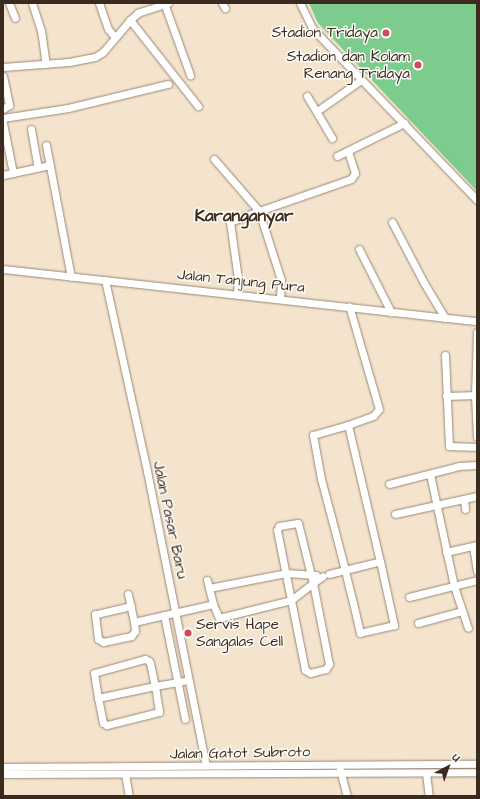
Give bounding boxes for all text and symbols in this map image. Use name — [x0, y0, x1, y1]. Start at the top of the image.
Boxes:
place label: Stadion Tridaya — [272, 24, 378, 42]
marker: Stadion Tridaya — [381, 28, 391, 38]
place label: Stadion dan Kolam Renang Tridaya — [287, 47, 410, 82]
marker: Stadion dan Kolam Renang Tridaya — [413, 60, 423, 70]
district label: Karanganyar — [195, 207, 293, 227]
street label: Jalan Tanjung Pura — [176, 265, 306, 297]
street label: Jalan Pasar Baru — [149, 459, 191, 581]
place label: Servis Hape Sangalas Cell — [196, 615, 283, 650]
marker: Servis Hape Sangalas Cell — [183, 628, 193, 638]
street label: Jalan Gatot Subroto — [170, 743, 310, 763]
north arrow — [428, 747, 468, 787]
text: U — [449, 750, 463, 765]

